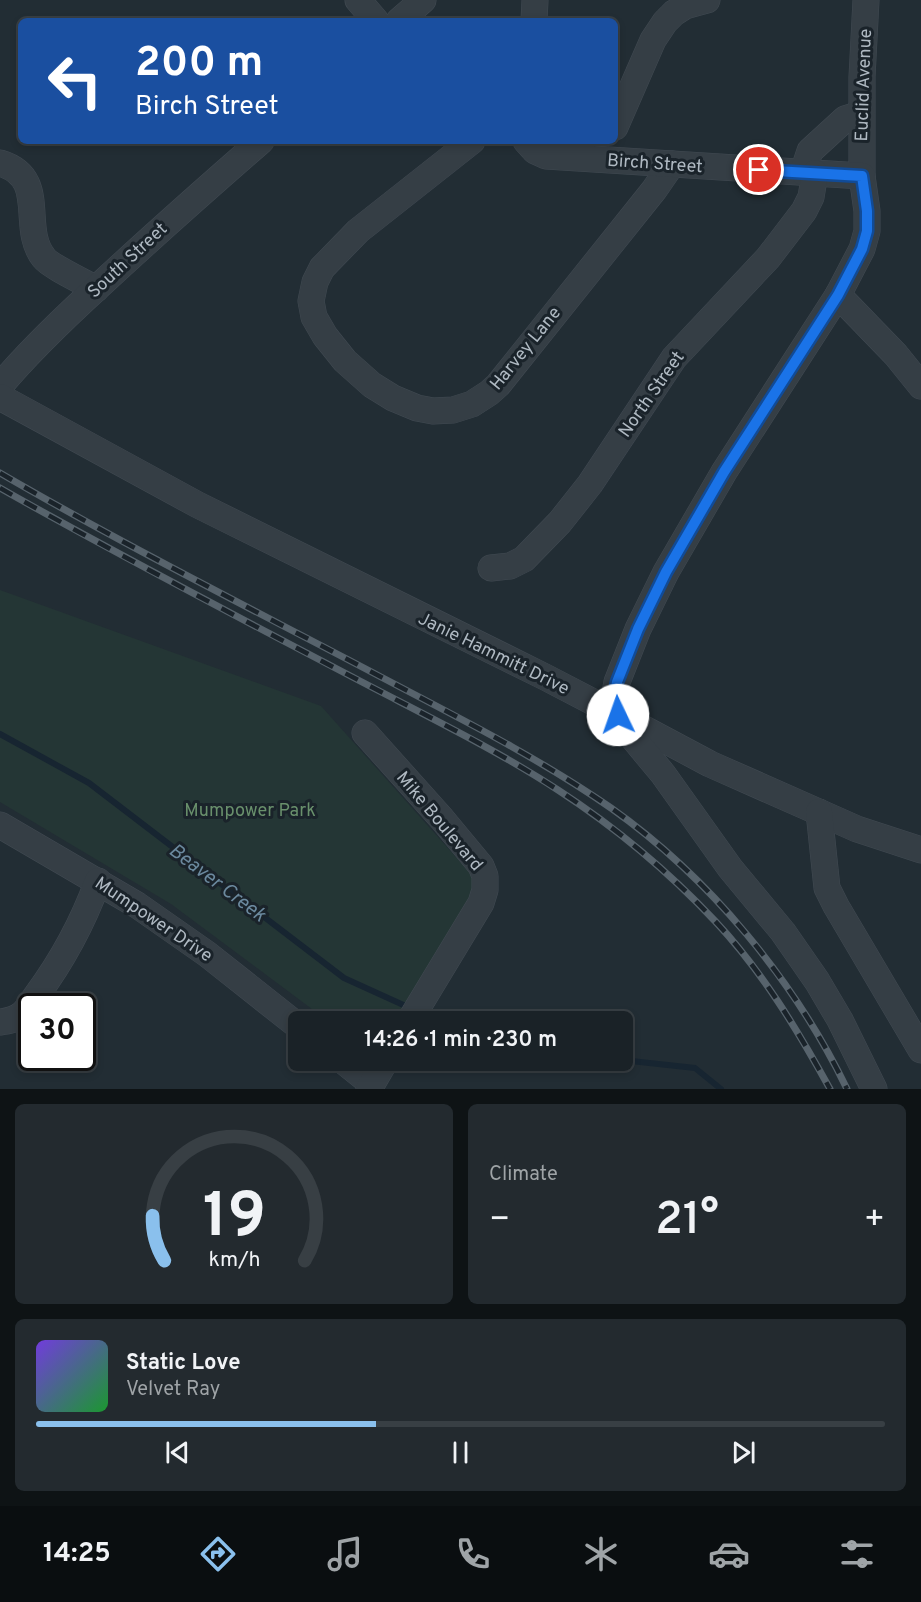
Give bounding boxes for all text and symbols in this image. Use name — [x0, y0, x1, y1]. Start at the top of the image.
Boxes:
street label: Euclid Avenue — [851, 28, 878, 142]
text: 200 m — [135, 38, 263, 91]
icon: left — [36, 42, 114, 120]
text: Birch Street — [135, 90, 279, 124]
pin — [733, 144, 784, 195]
street label: Birch Street — [606, 150, 704, 179]
icon: arrive — [742, 153, 775, 186]
street label: South Street — [83, 218, 173, 304]
street label: Harvey Lane — [485, 302, 567, 395]
street label: North Street — [614, 347, 690, 443]
street label: Janie Hammitt Drive — [414, 608, 573, 701]
position arrow — [586, 683, 650, 747]
street label: Mike Boulevard — [390, 767, 487, 877]
park label: Mumpower Park — [184, 800, 316, 823]
water label: Beaver Creek — [163, 838, 271, 929]
street label: Mumpower Drive — [90, 872, 216, 968]
speed limit sign: 30 — [18, 993, 96, 1071]
text: 14:26 · 1 min · 230 m — [364, 1027, 557, 1054]
text: Climate — [489, 1162, 558, 1188]
text: 19 — [202, 1180, 266, 1259]
text: 21° — [655, 1193, 719, 1250]
text: − — [489, 1200, 510, 1242]
text: + — [864, 1200, 885, 1242]
text: km/h — [208, 1247, 260, 1274]
text: Static Love — [126, 1350, 240, 1377]
text: Velvet Ray — [126, 1377, 220, 1403]
icon: previous — [161, 1436, 194, 1469]
icon: pause — [444, 1436, 477, 1469]
icon: next — [727, 1436, 760, 1469]
icon: directions — [197, 1533, 239, 1575]
icon: music — [324, 1533, 366, 1575]
icon: phone — [452, 1533, 494, 1575]
icon: climate — [580, 1533, 622, 1575]
icon: car — [708, 1533, 750, 1575]
icon: filters — [836, 1533, 878, 1575]
text: 14:25 — [43, 1537, 111, 1571]

